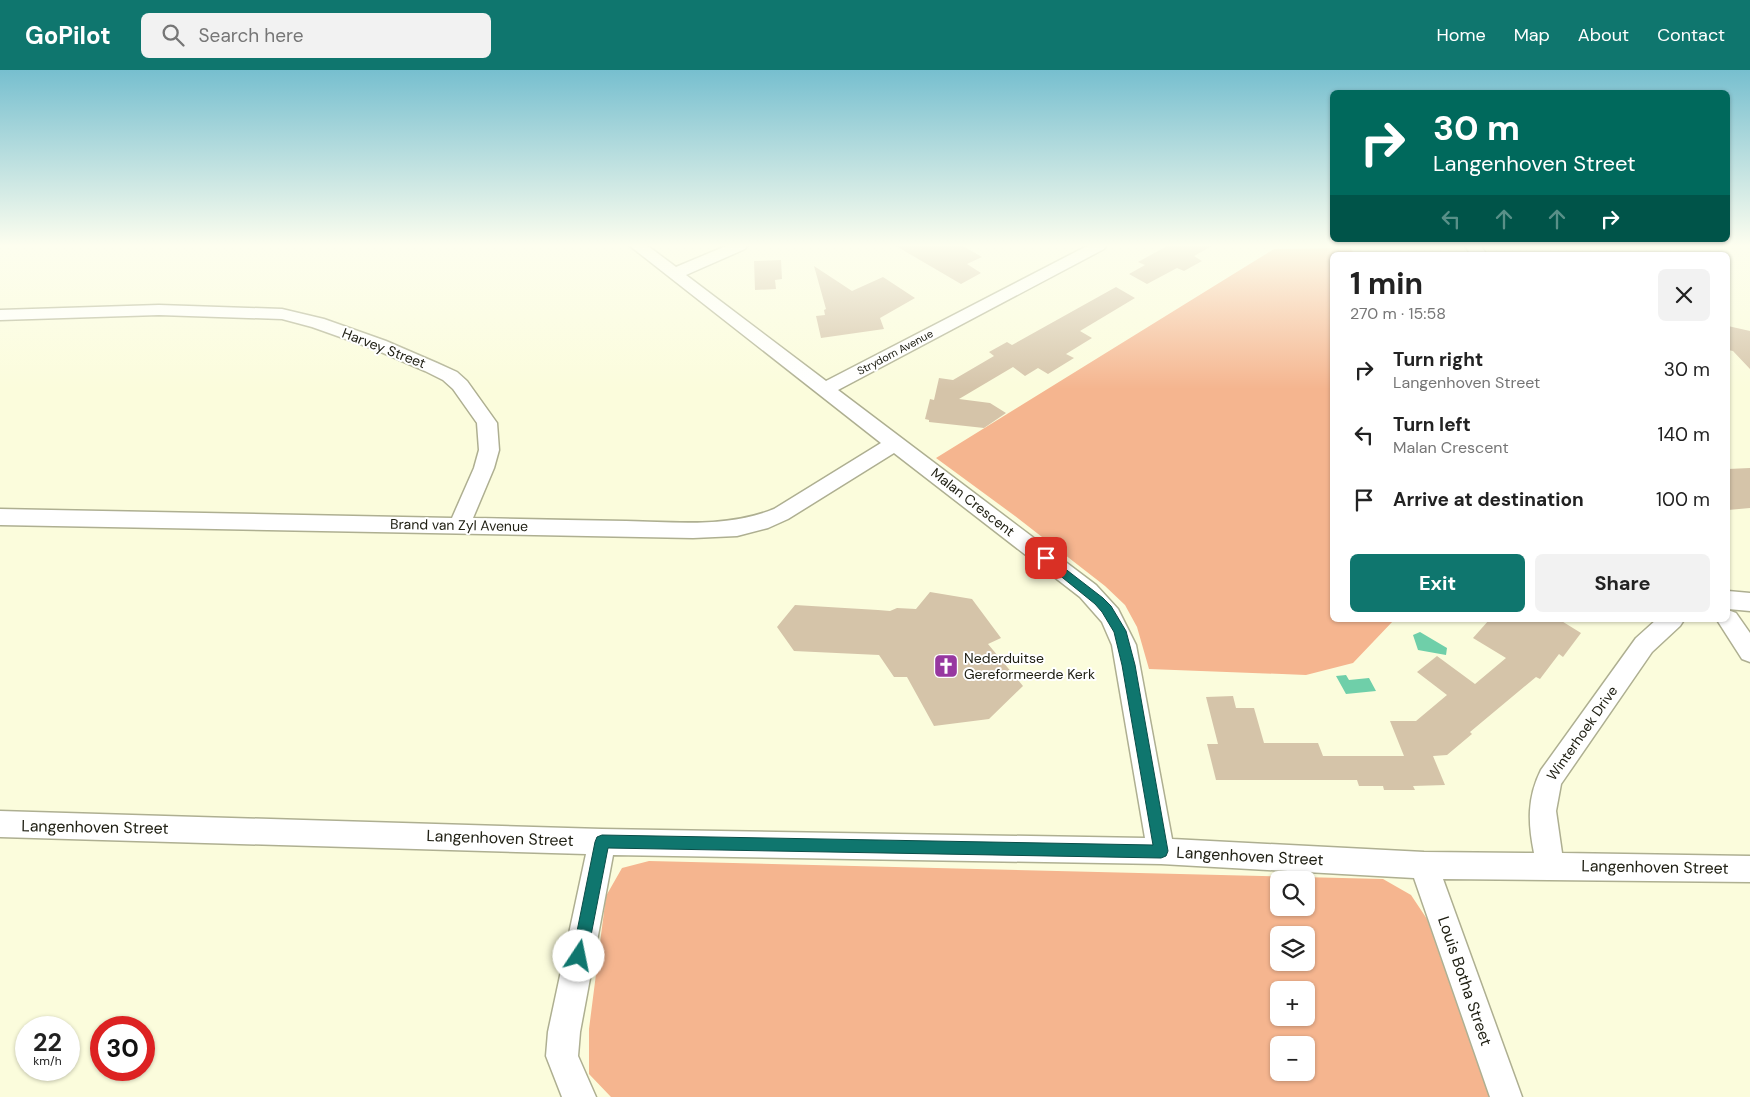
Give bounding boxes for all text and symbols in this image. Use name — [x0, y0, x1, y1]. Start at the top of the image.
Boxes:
search box — [141, 13, 491, 58]
text: GoPilot — [25, 20, 111, 51]
icon: search — [159, 21, 187, 49]
text: Search here — [199, 23, 303, 48]
text: Home — [1436, 23, 1486, 47]
text: Map — [1514, 23, 1550, 47]
text: About — [1578, 23, 1629, 47]
text: Contact — [1657, 23, 1725, 47]
text: 30 m — [1433, 105, 1520, 151]
icon: right — [1350, 110, 1415, 175]
text: Langenhoven Street — [1433, 149, 1636, 178]
icon: left — [1437, 205, 1465, 233]
icon: ahead — [1490, 205, 1518, 233]
icon: ahead — [1543, 205, 1571, 233]
icon: right — [1596, 205, 1624, 233]
text: 1 min — [1350, 264, 1423, 303]
button: close — [1658, 269, 1710, 321]
text: 270 m · 15:58 — [1350, 303, 1446, 324]
street label: Harvey Street — [340, 324, 428, 372]
street label: Strydom Avenue — [855, 326, 935, 378]
text: Turn right — [1393, 347, 1483, 372]
icon: right — [1350, 356, 1378, 384]
text: 30 m — [1664, 357, 1710, 382]
text: Langenhoven Street — [1393, 372, 1540, 393]
text: Turn left — [1393, 412, 1471, 437]
icon: left — [1350, 421, 1378, 449]
text: 140 m — [1658, 422, 1710, 447]
text: Malan Crescent — [1393, 437, 1509, 458]
street label: Malan Crescent — [928, 464, 1018, 540]
icon: arrive — [1350, 486, 1378, 514]
text: Arrive at destination — [1393, 487, 1584, 512]
text: 100 m — [1656, 487, 1710, 512]
street label: Brand van Zyl Avenue — [390, 515, 528, 535]
pin — [1025, 537, 1067, 579]
icon: arrive — [1032, 544, 1060, 572]
button: Exit — [1350, 554, 1525, 612]
button: Share — [1535, 554, 1710, 612]
place label: Nederduitse Gereformeerde Kerk — [964, 649, 1095, 683]
church icon: Nederduitse Gereformeerde Kerk — [933, 653, 959, 679]
street label: Winterhoek Drive — [1543, 682, 1621, 784]
street label: Langenhoven Street — [21, 815, 169, 839]
street label: Langenhoven Street — [426, 825, 574, 851]
street label: Langenhoven Street — [1176, 842, 1324, 870]
street label: Langenhoven Street — [1581, 855, 1729, 879]
map controls — [1270, 871, 1315, 1081]
button: search — [1270, 871, 1315, 916]
street label: Louis Botha Street — [1433, 914, 1497, 1048]
button: layers — [1270, 926, 1315, 971]
position arrow — [552, 929, 604, 981]
button: + — [1270, 981, 1315, 1026]
speed limit sign: 30 — [90, 1016, 155, 1081]
text: 22 — [33, 1026, 62, 1059]
button: − — [1270, 1036, 1315, 1081]
text: km/h — [33, 1053, 62, 1069]

